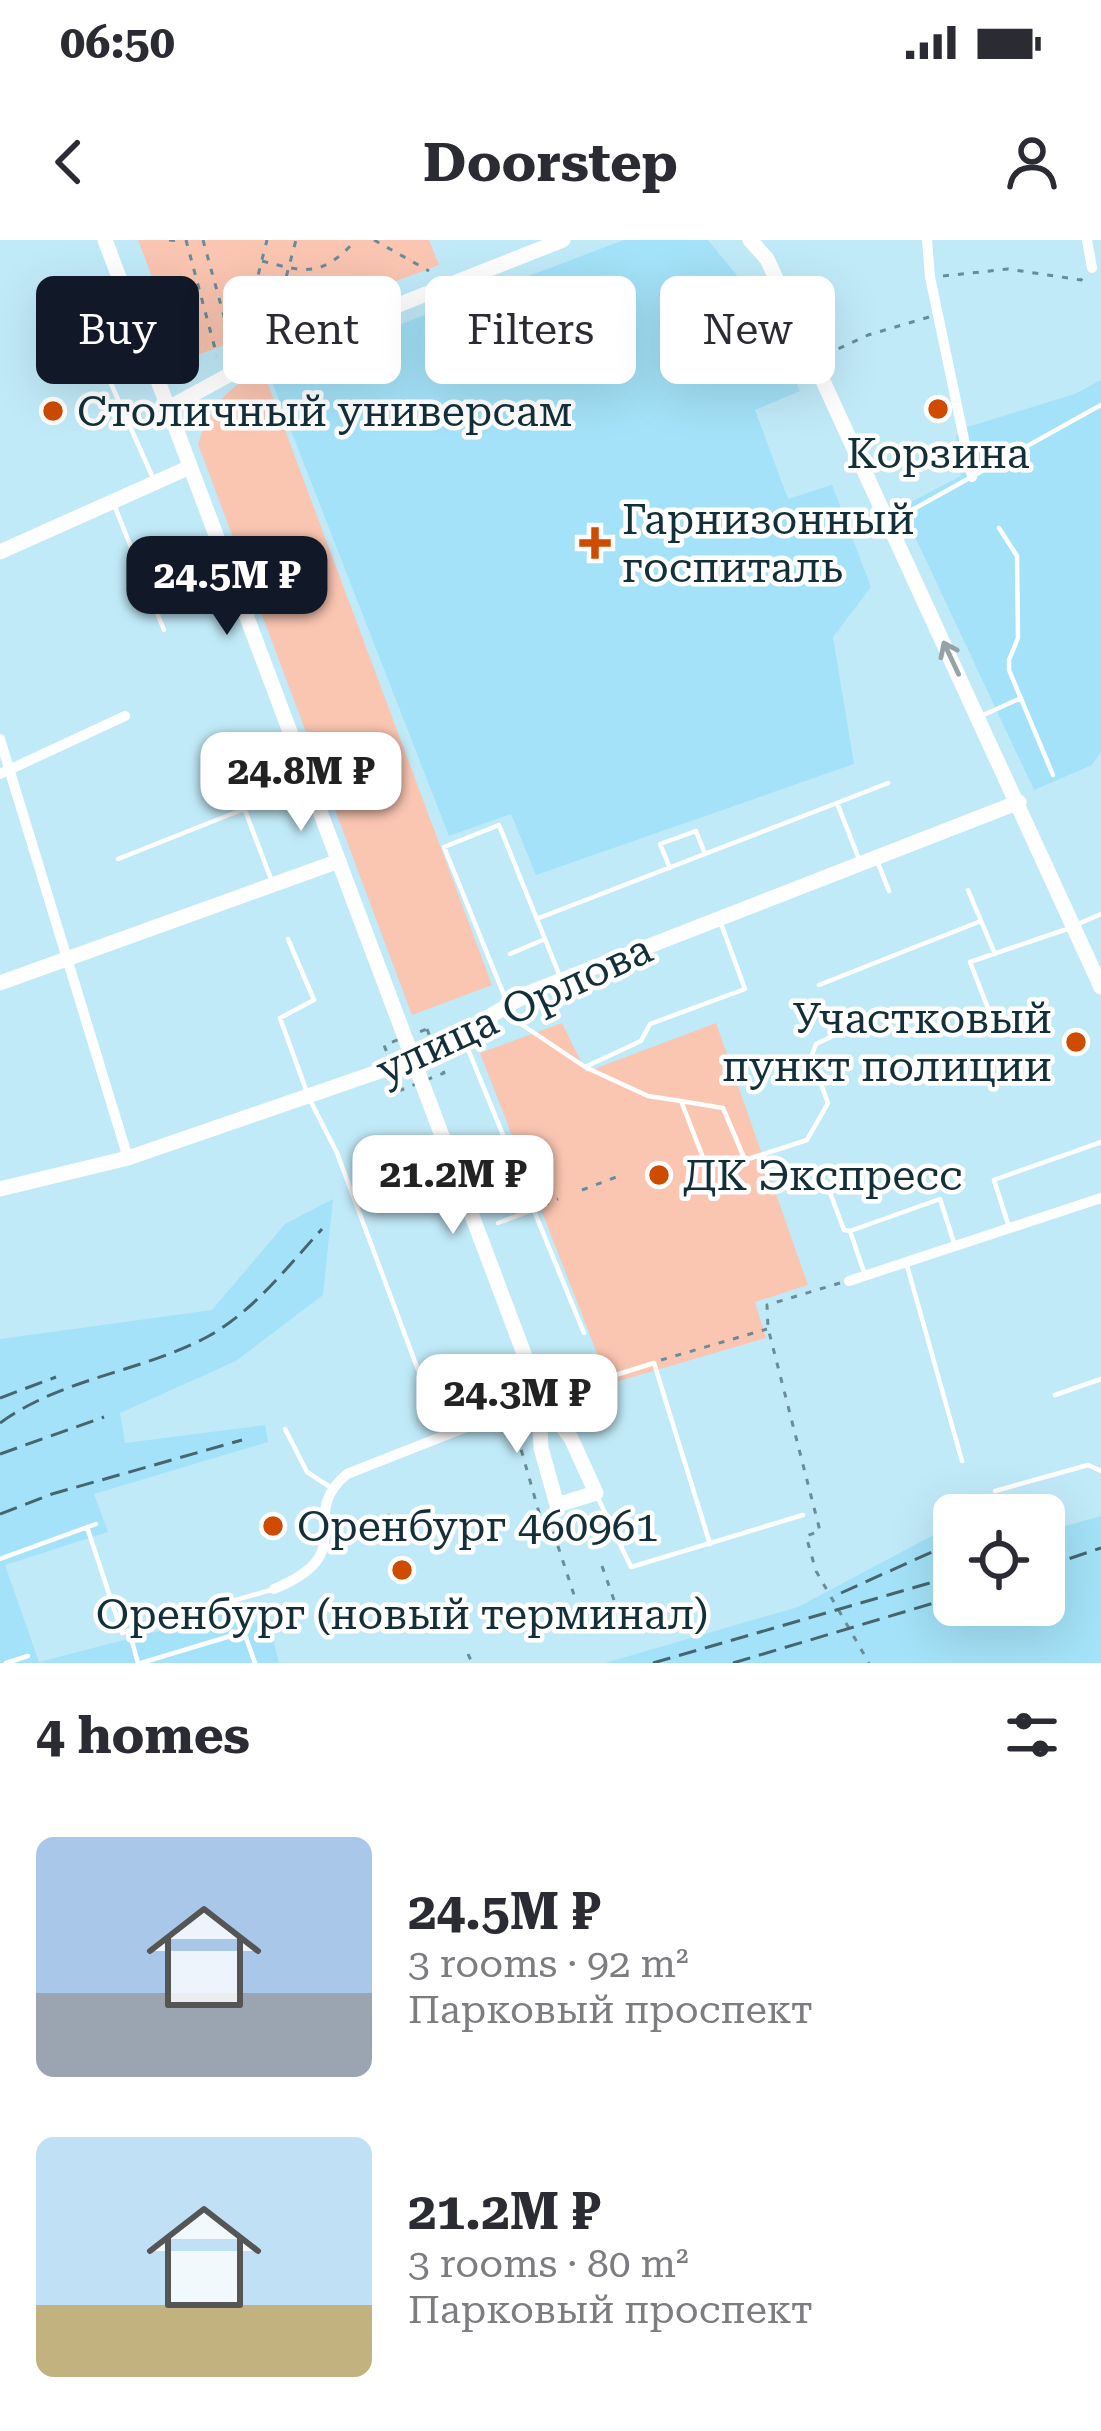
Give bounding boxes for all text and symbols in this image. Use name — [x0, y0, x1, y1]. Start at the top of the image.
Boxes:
text: 06:50 — [60, 16, 175, 69]
icon: back — [36, 129, 102, 195]
icon: person — [999, 129, 1065, 195]
text: Doorstep — [423, 131, 678, 194]
chip: Buy — [36, 276, 199, 384]
chip: Rent — [223, 276, 401, 384]
chip: Filters — [425, 276, 636, 384]
chip: New — [660, 276, 835, 384]
place label: Столичный универсам — [77, 387, 573, 436]
marker: Корзина — [925, 396, 951, 422]
marker: Столичный универсам — [40, 398, 66, 424]
place label: Корзина — [846, 429, 1030, 478]
place label: Гарнизонный госпиталь — [622, 495, 915, 592]
marker: Гарнизонный госпиталь — [579, 527, 611, 559]
pin: 24.5M ₽ — [116, 536, 338, 638]
text: 24.5M ₽ — [153, 552, 301, 598]
one-way arrow — [939, 641, 961, 677]
pin: 24.8M ₽ — [190, 732, 412, 834]
text: 24.8M ₽ — [227, 748, 375, 794]
street label: улица Орлова — [368, 924, 660, 1094]
place label: Участковый пункт полиции — [722, 994, 1052, 1091]
marker: Участковый пункт полиции — [1063, 1029, 1089, 1055]
pin: 21.2M ₽ — [342, 1135, 564, 1237]
text: 21.2M ₽ — [379, 1151, 527, 1197]
place label: ДК Экспресс — [683, 1151, 963, 1200]
marker: ДК Экспресс — [646, 1162, 672, 1188]
pin: 24.3M ₽ — [406, 1354, 628, 1456]
text: 24.3M ₽ — [443, 1370, 591, 1416]
map controls — [933, 1494, 1065, 1626]
button: locate — [933, 1494, 1065, 1626]
place label: Оренбург 460961 — [297, 1502, 659, 1551]
marker: Оренбург 460961 — [260, 1513, 286, 1539]
marker: Оренбург (новый терминал) — [389, 1557, 415, 1583]
place label: Оренбург (новый терминал) — [96, 1590, 708, 1639]
icon: filters — [999, 1702, 1065, 1768]
text: 4 homes — [36, 1706, 250, 1765]
text: 24.5M ₽ — [408, 1882, 600, 1941]
icon: home — [132, 1885, 276, 2029]
text: 3 rooms · 92 m² — [408, 1941, 689, 1987]
text: Парковый проспект — [408, 1987, 813, 2033]
text: 21.2M ₽ — [408, 2182, 600, 2241]
icon: home — [132, 2185, 276, 2329]
text: 3 rooms · 80 m² — [408, 2241, 689, 2287]
text: Парковый проспект — [408, 2287, 813, 2333]

